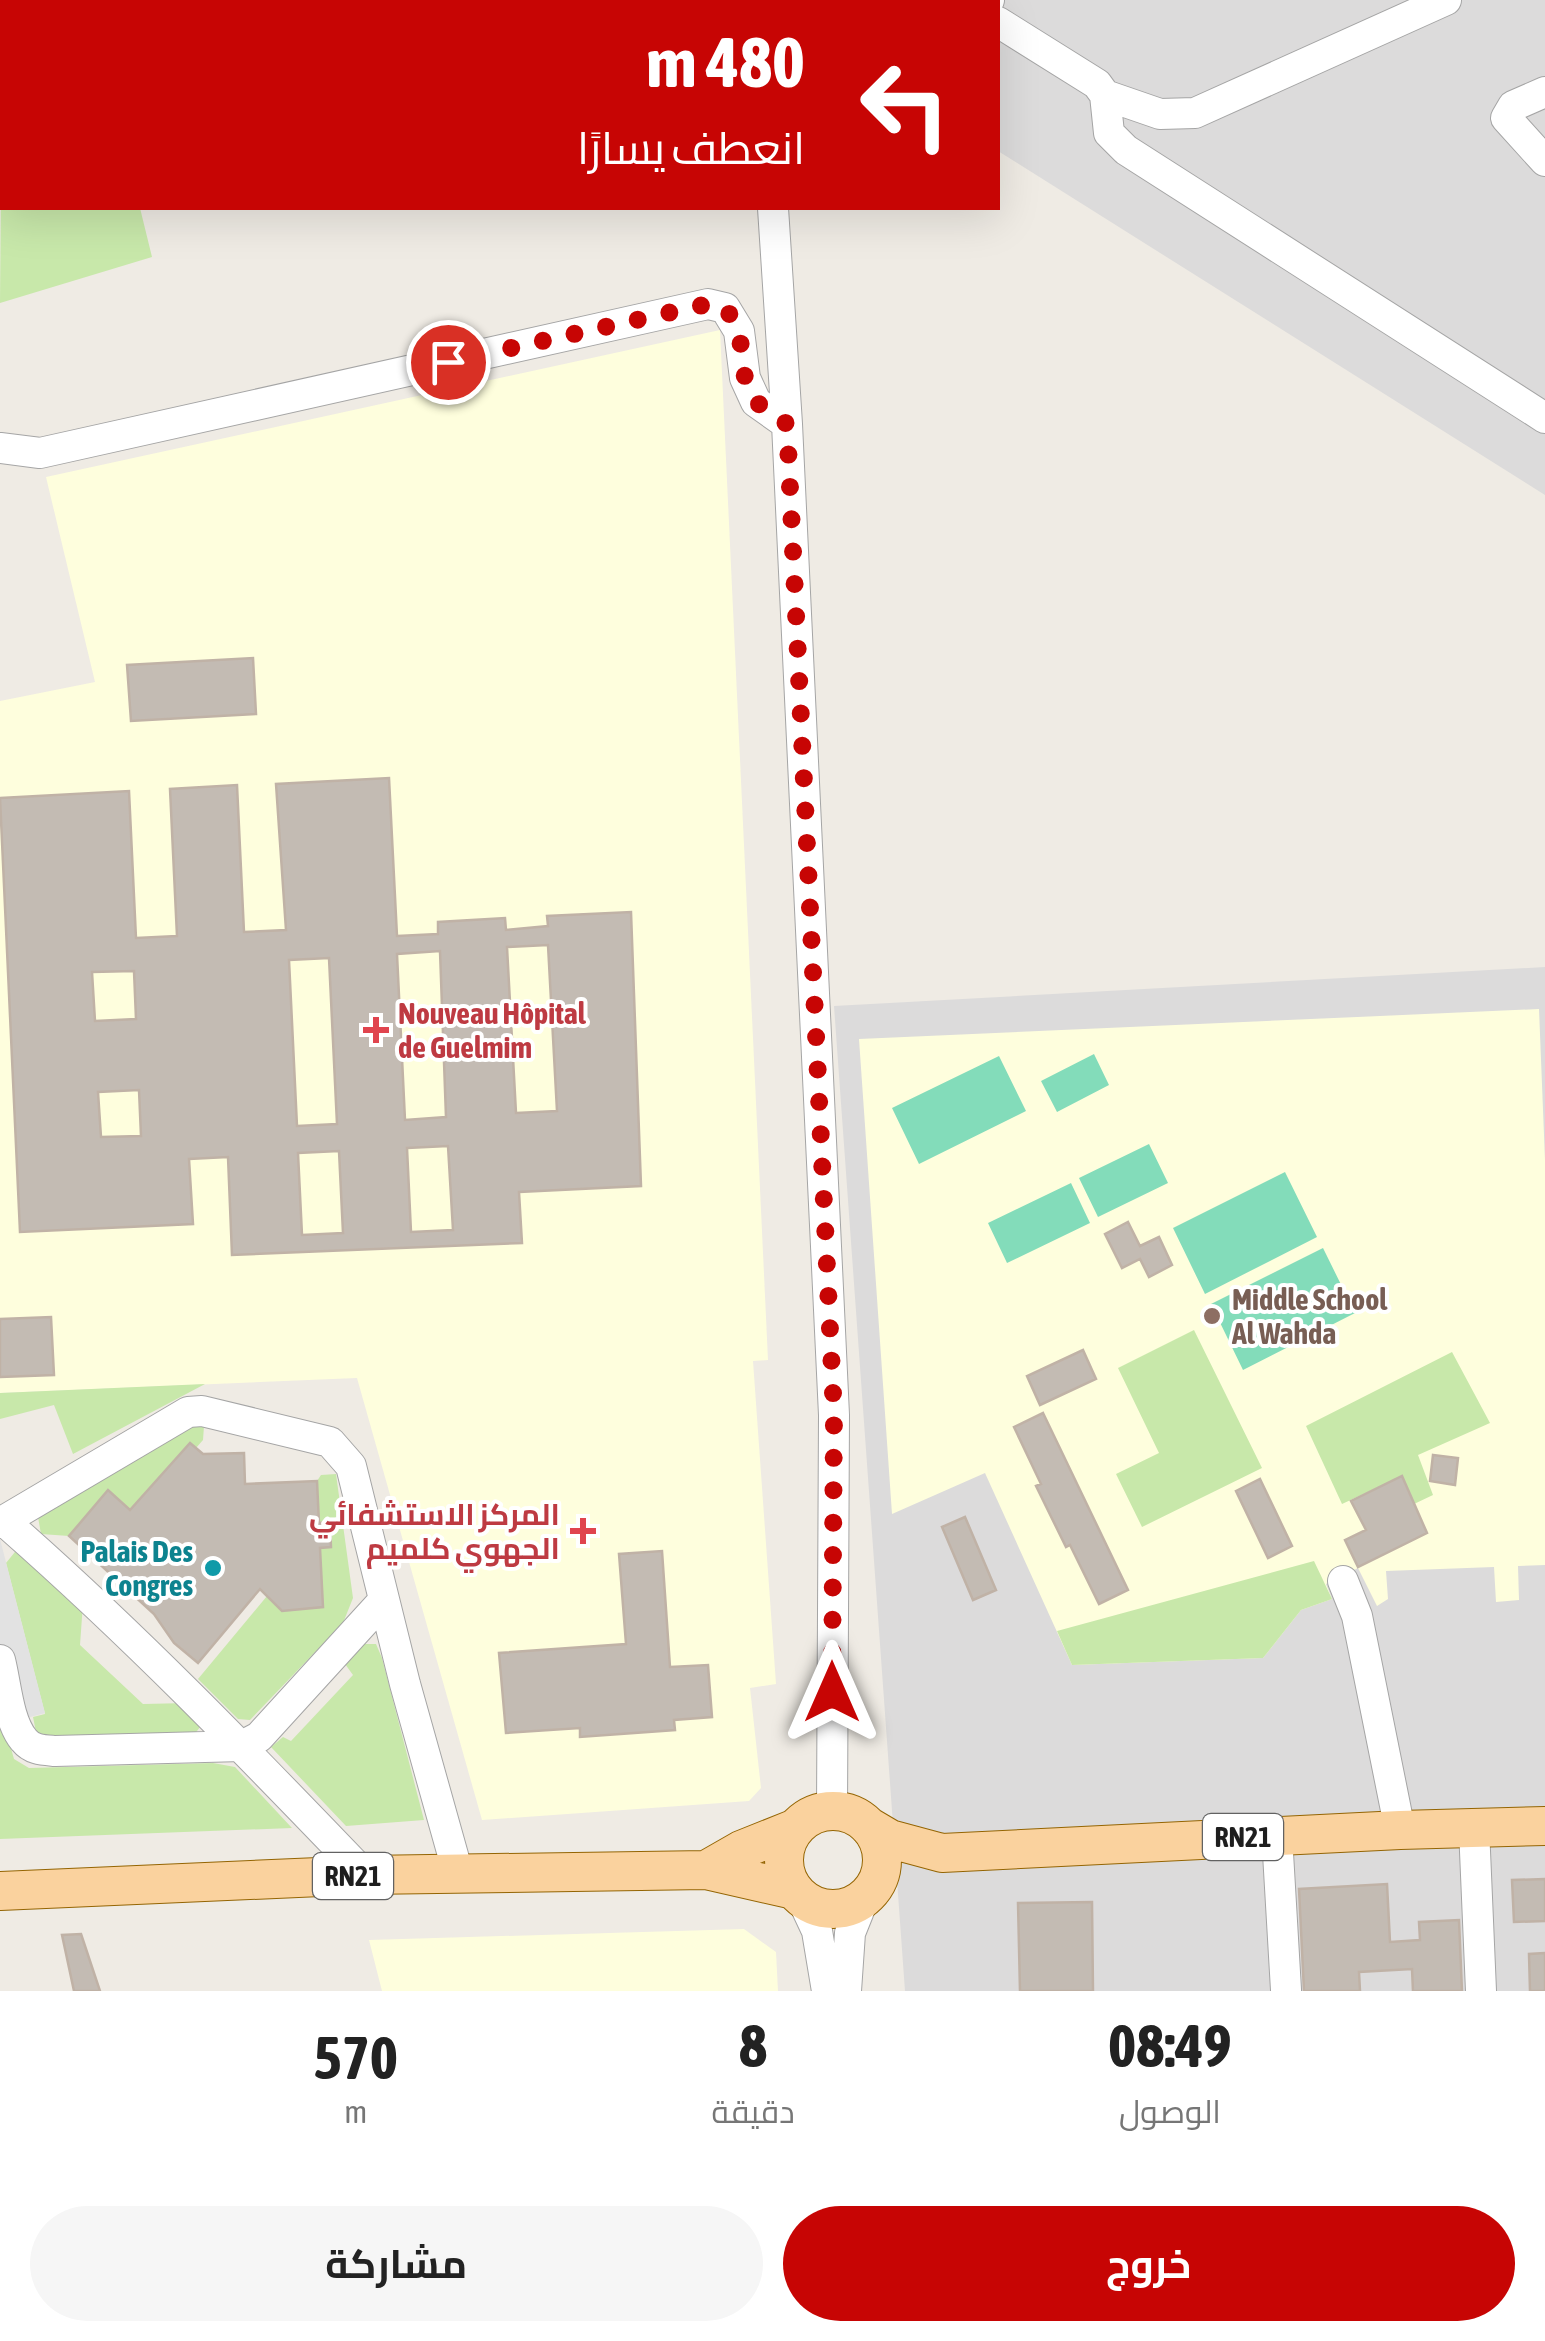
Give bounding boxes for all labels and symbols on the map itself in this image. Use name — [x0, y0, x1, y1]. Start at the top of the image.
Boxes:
pin — [406, 320, 491, 405]
place label: Nouveau Hôpital de Guelmim — [398, 996, 587, 1064]
marker: Nouveau Hôpital de Guelmim — [363, 1017, 389, 1043]
place label: Middle School Al Wahda — [1231, 1282, 1388, 1350]
marker: Middle School Al Wahda — [1201, 1305, 1223, 1327]
place label: المركز الاستشفائي الجهوي كلميم — [309, 1497, 560, 1573]
marker: المركز الاستشفائي الجهوي كلميم — [570, 1518, 596, 1544]
place label: Palais Des Congres — [80, 1534, 193, 1602]
marker: Palais Des Congres — [202, 1557, 224, 1579]
position arrow — [780, 1640, 884, 1744]
road number: RN21 — [1203, 1814, 1283, 1860]
road number: RN21 — [313, 1853, 393, 1899]

